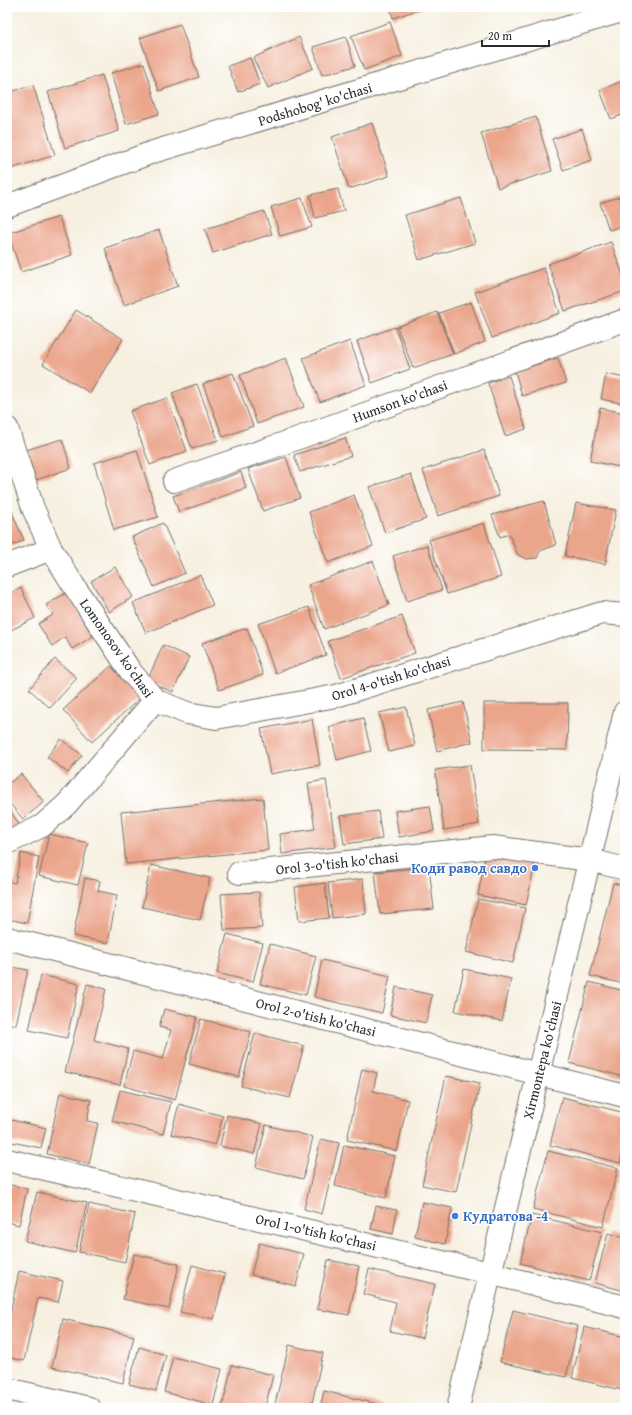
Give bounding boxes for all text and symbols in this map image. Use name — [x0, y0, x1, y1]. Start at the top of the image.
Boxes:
scale bar — [482, 22, 549, 48]
text: 20 m — [488, 27, 512, 44]
street label: Podshobog' ko'chasi — [256, 77, 375, 131]
street label: Humson ko'chasi — [350, 375, 450, 427]
street label: Lomonosov koʻchasi — [75, 594, 159, 702]
street label: Orol 4-o'tish ko'chasi — [329, 650, 453, 706]
street label: Orol 3-o'tish ko'chasi — [275, 847, 399, 879]
place label: Коди равод савдо — [411, 858, 528, 878]
marker: Коди равод савдо — [530, 863, 540, 873]
street label: Orol 2-o'tish ko'chasi — [254, 992, 378, 1042]
street label: Xirmontepa ko'chasi — [518, 999, 566, 1121]
place label: Кудратова -4 — [463, 1206, 548, 1226]
street label: Orol 1-o'tish ko'chasi — [254, 1208, 378, 1256]
marker: Кудратова -4 — [450, 1211, 460, 1221]

